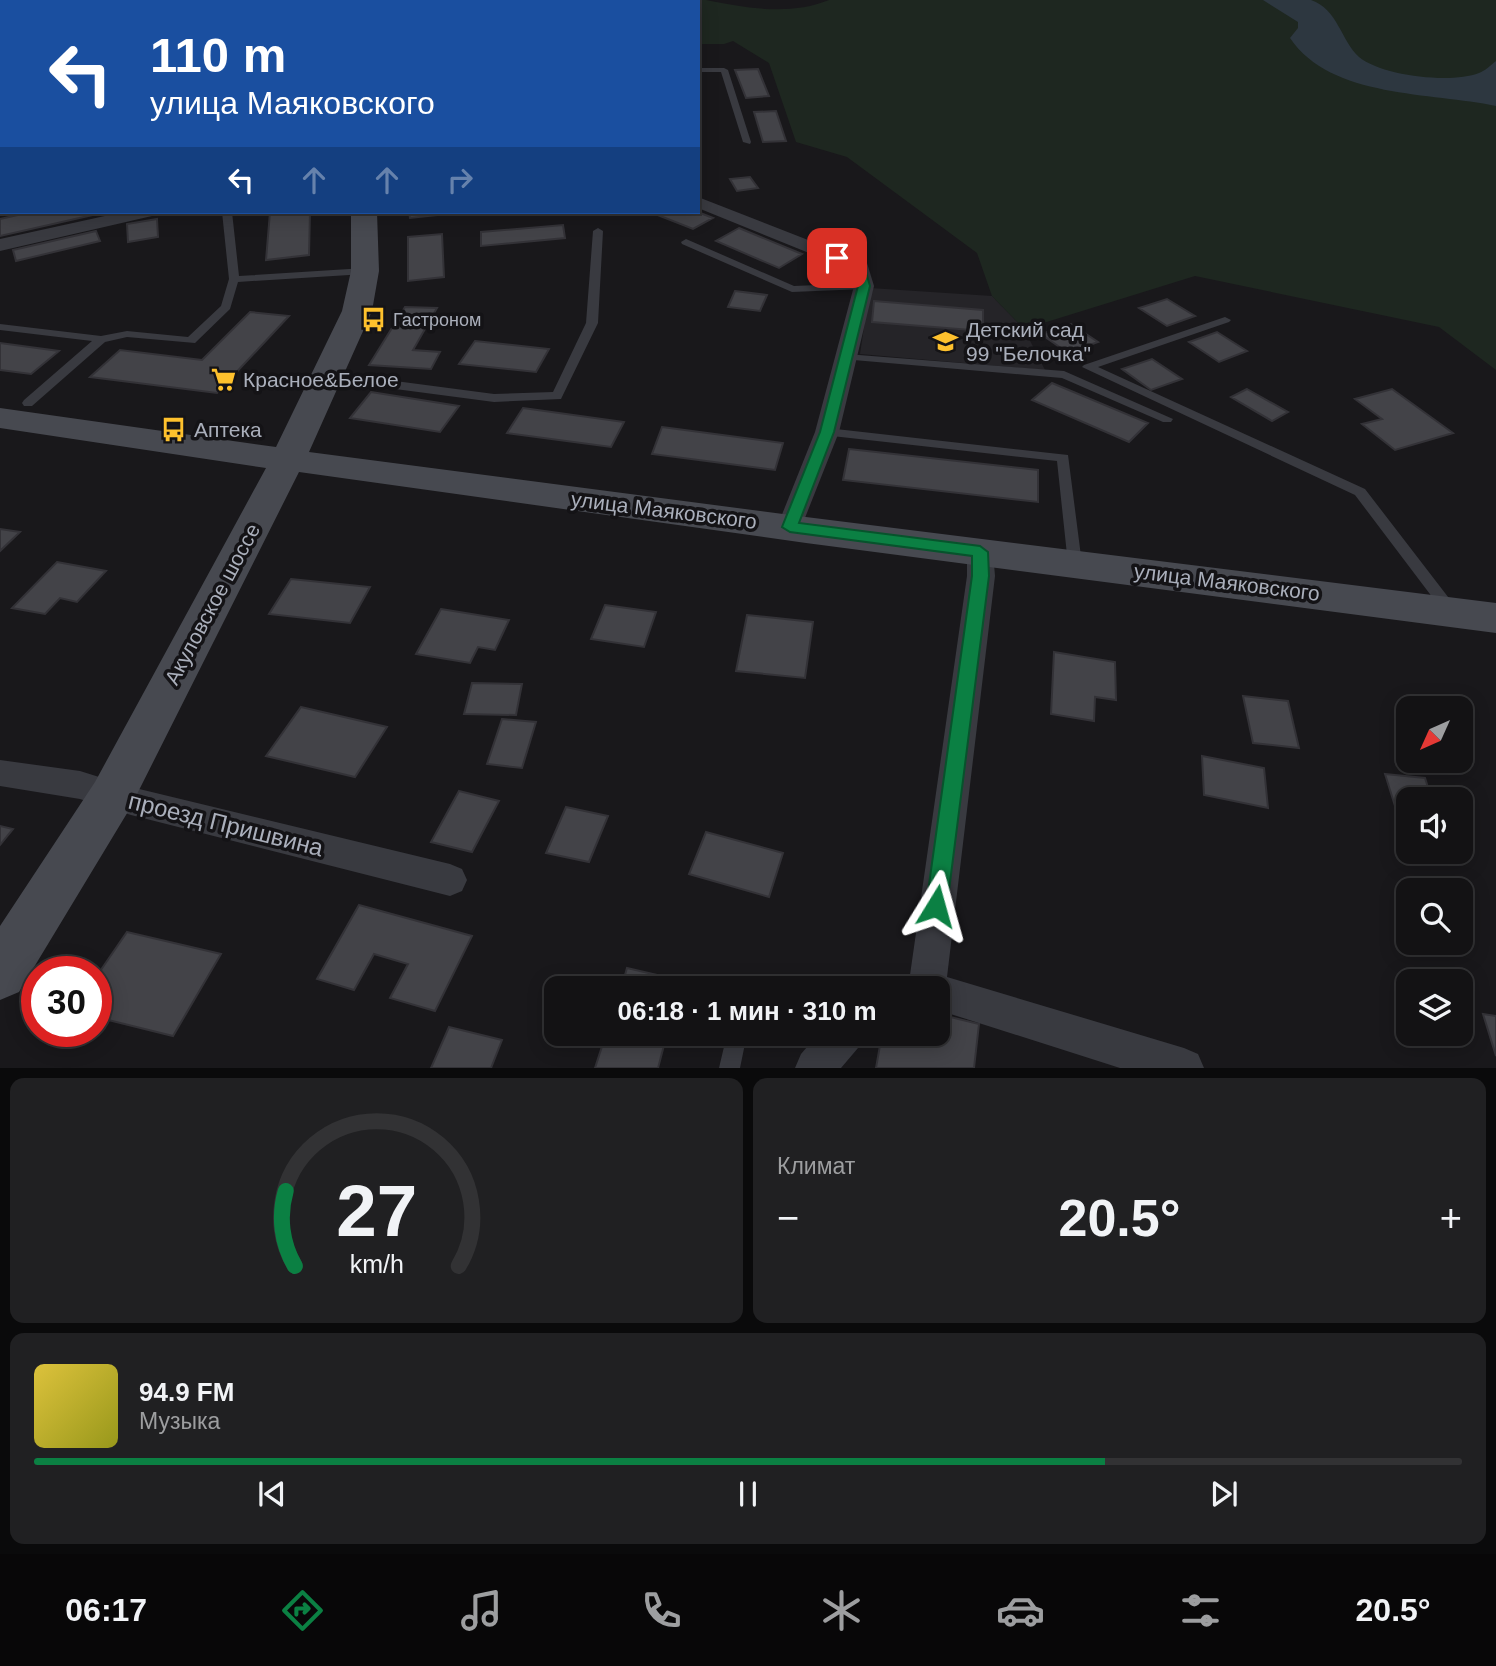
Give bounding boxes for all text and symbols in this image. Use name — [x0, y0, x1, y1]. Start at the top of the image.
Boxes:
icon: left — [35, 28, 126, 119]
text: 110 m — [150, 28, 286, 82]
text: улица Маяковского — [150, 85, 435, 121]
icon: left — [222, 161, 260, 199]
icon: ahead — [295, 161, 333, 199]
icon: ahead — [368, 161, 406, 199]
icon: right — [441, 161, 479, 199]
pin — [807, 228, 867, 288]
icon: arrive — [818, 239, 856, 277]
bus stop icon: Гастроном — [359, 306, 387, 334]
place label: Гастроном — [393, 310, 481, 330]
place label: Детский сад 99 "Белочка" — [966, 318, 1091, 365]
school or university icon: Детский сад 99 "Белочка" — [932, 327, 960, 355]
supermarket icon: Красное&Белое — [209, 365, 237, 393]
place label: Красное&Белое — [243, 368, 399, 391]
bus stop icon: Аптека — [160, 415, 188, 443]
place label: Аптека — [194, 418, 262, 441]
street label: улица Маяковского — [570, 487, 758, 533]
street label: Акуловское шоссе — [160, 520, 264, 688]
street label: улица Маяковского — [1133, 559, 1321, 605]
north arrow — [1396, 696, 1474, 774]
map controls — [1396, 696, 1473, 1046]
street label: проезд Пришвина — [126, 787, 327, 861]
button: sound — [1396, 787, 1473, 864]
position arrow — [899, 869, 973, 943]
button: search — [1396, 878, 1473, 955]
speed limit sign: 30 — [21, 956, 112, 1047]
button: layers — [1396, 969, 1473, 1046]
text: 06:18 · 1 мин · 310 m — [617, 996, 877, 1026]
text: Климат — [777, 1153, 855, 1179]
text: 27 — [336, 1171, 417, 1252]
text: 20.5° — [1058, 1189, 1181, 1247]
text: − — [777, 1197, 799, 1239]
text: + — [1440, 1197, 1462, 1239]
text: km/h — [349, 1250, 404, 1278]
text: 94.9 FM — [139, 1377, 234, 1407]
text: Музыка — [139, 1408, 220, 1434]
icon: previous — [253, 1475, 291, 1513]
icon: pause — [729, 1475, 767, 1513]
icon: next — [1205, 1475, 1243, 1513]
icon: directions — [278, 1586, 327, 1635]
icon: music — [457, 1586, 506, 1635]
icon: phone — [637, 1586, 686, 1635]
icon: climate — [817, 1586, 866, 1635]
icon: car — [996, 1586, 1045, 1635]
icon: filters — [1176, 1586, 1225, 1635]
text: 06:17 — [65, 1592, 147, 1628]
text: 20.5° — [1356, 1592, 1431, 1628]

